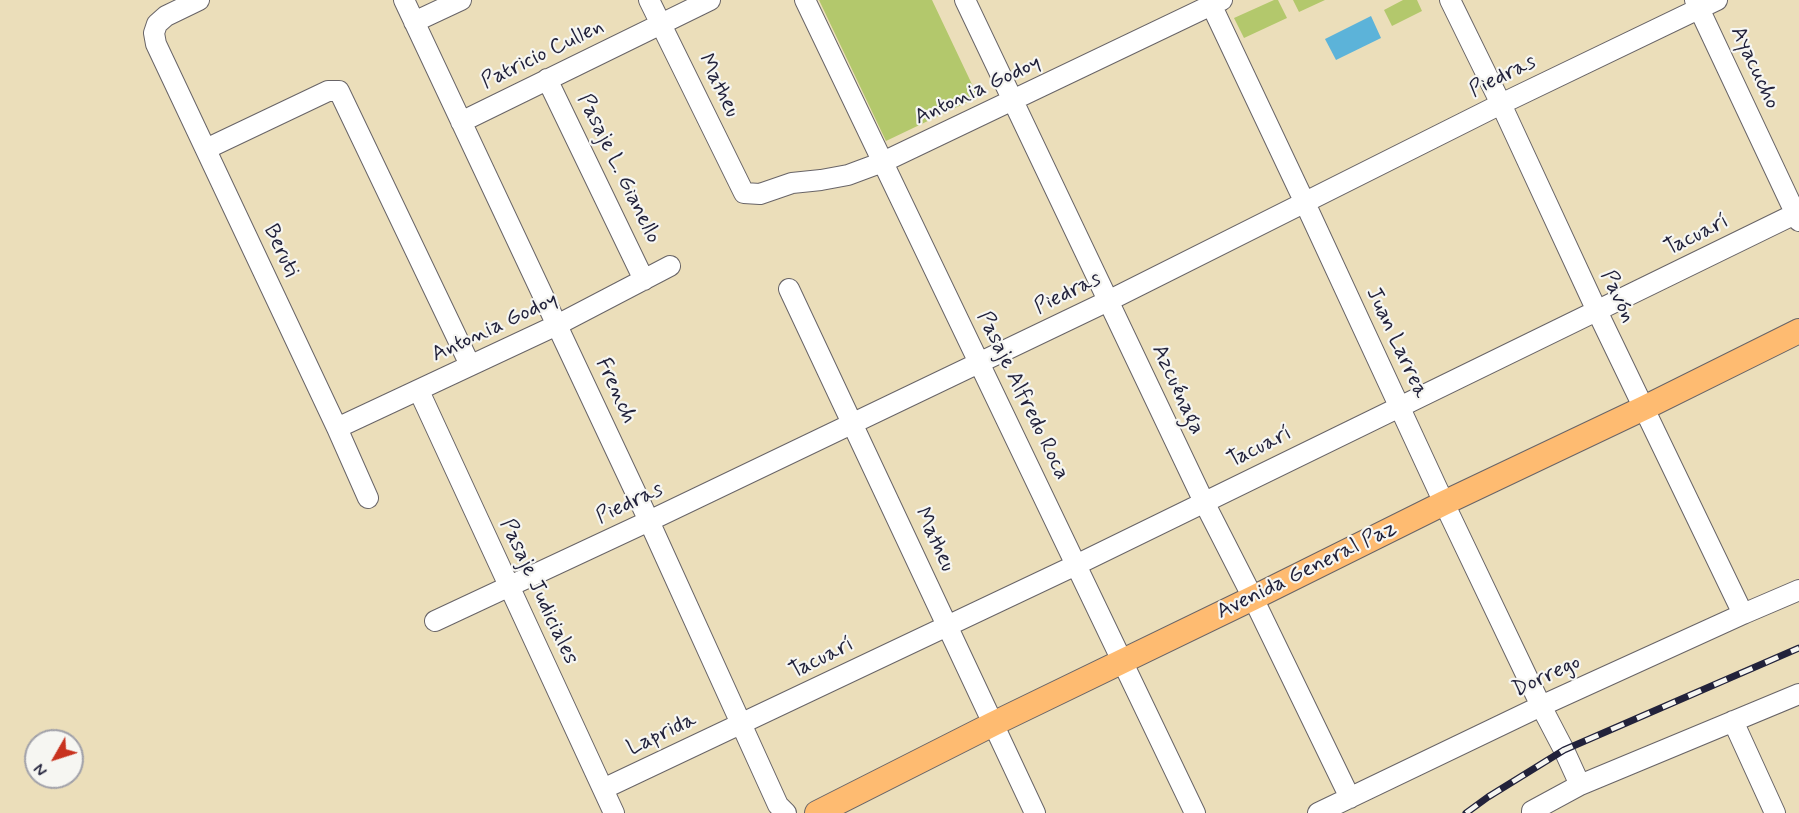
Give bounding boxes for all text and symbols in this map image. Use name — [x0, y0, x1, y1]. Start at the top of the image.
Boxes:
street label: Patricio Cullen — [478, 14, 608, 96]
street label: Ayacucho — [1723, 22, 1785, 114]
street label: Matheu — [691, 50, 745, 122]
street label: Antonia Godoy — [911, 50, 1045, 132]
street label: Piedras — [1465, 50, 1541, 104]
street label: Pasaje L. Gianello — [570, 90, 666, 248]
street label: Tacuarí — [1661, 209, 1733, 263]
street label: Beruti — [256, 220, 304, 282]
street label: Piedras — [1030, 267, 1106, 321]
street label: Pavón — [1593, 267, 1641, 327]
street label: Juan Larrea — [1359, 283, 1433, 403]
street label: Antonia Godoy — [428, 287, 562, 369]
street label: Pasaje Alfredo Roca — [970, 307, 1074, 485]
street label: Azcuénaga — [1145, 341, 1209, 439]
street label: French — [588, 354, 642, 428]
street label: Tacuarí — [1224, 421, 1296, 475]
street label: Piedras — [592, 477, 668, 531]
street label: Matheu — [908, 504, 960, 576]
street label: Pasaje Judiciales — [493, 515, 583, 669]
street label: Avenida General Paz — [1213, 516, 1401, 626]
street label: Tacuarí — [786, 632, 858, 686]
street label: Dorrego — [1509, 650, 1585, 704]
street label: Laprida — [623, 708, 701, 762]
north arrow — [24, 729, 84, 789]
text: N — [30, 759, 53, 780]

